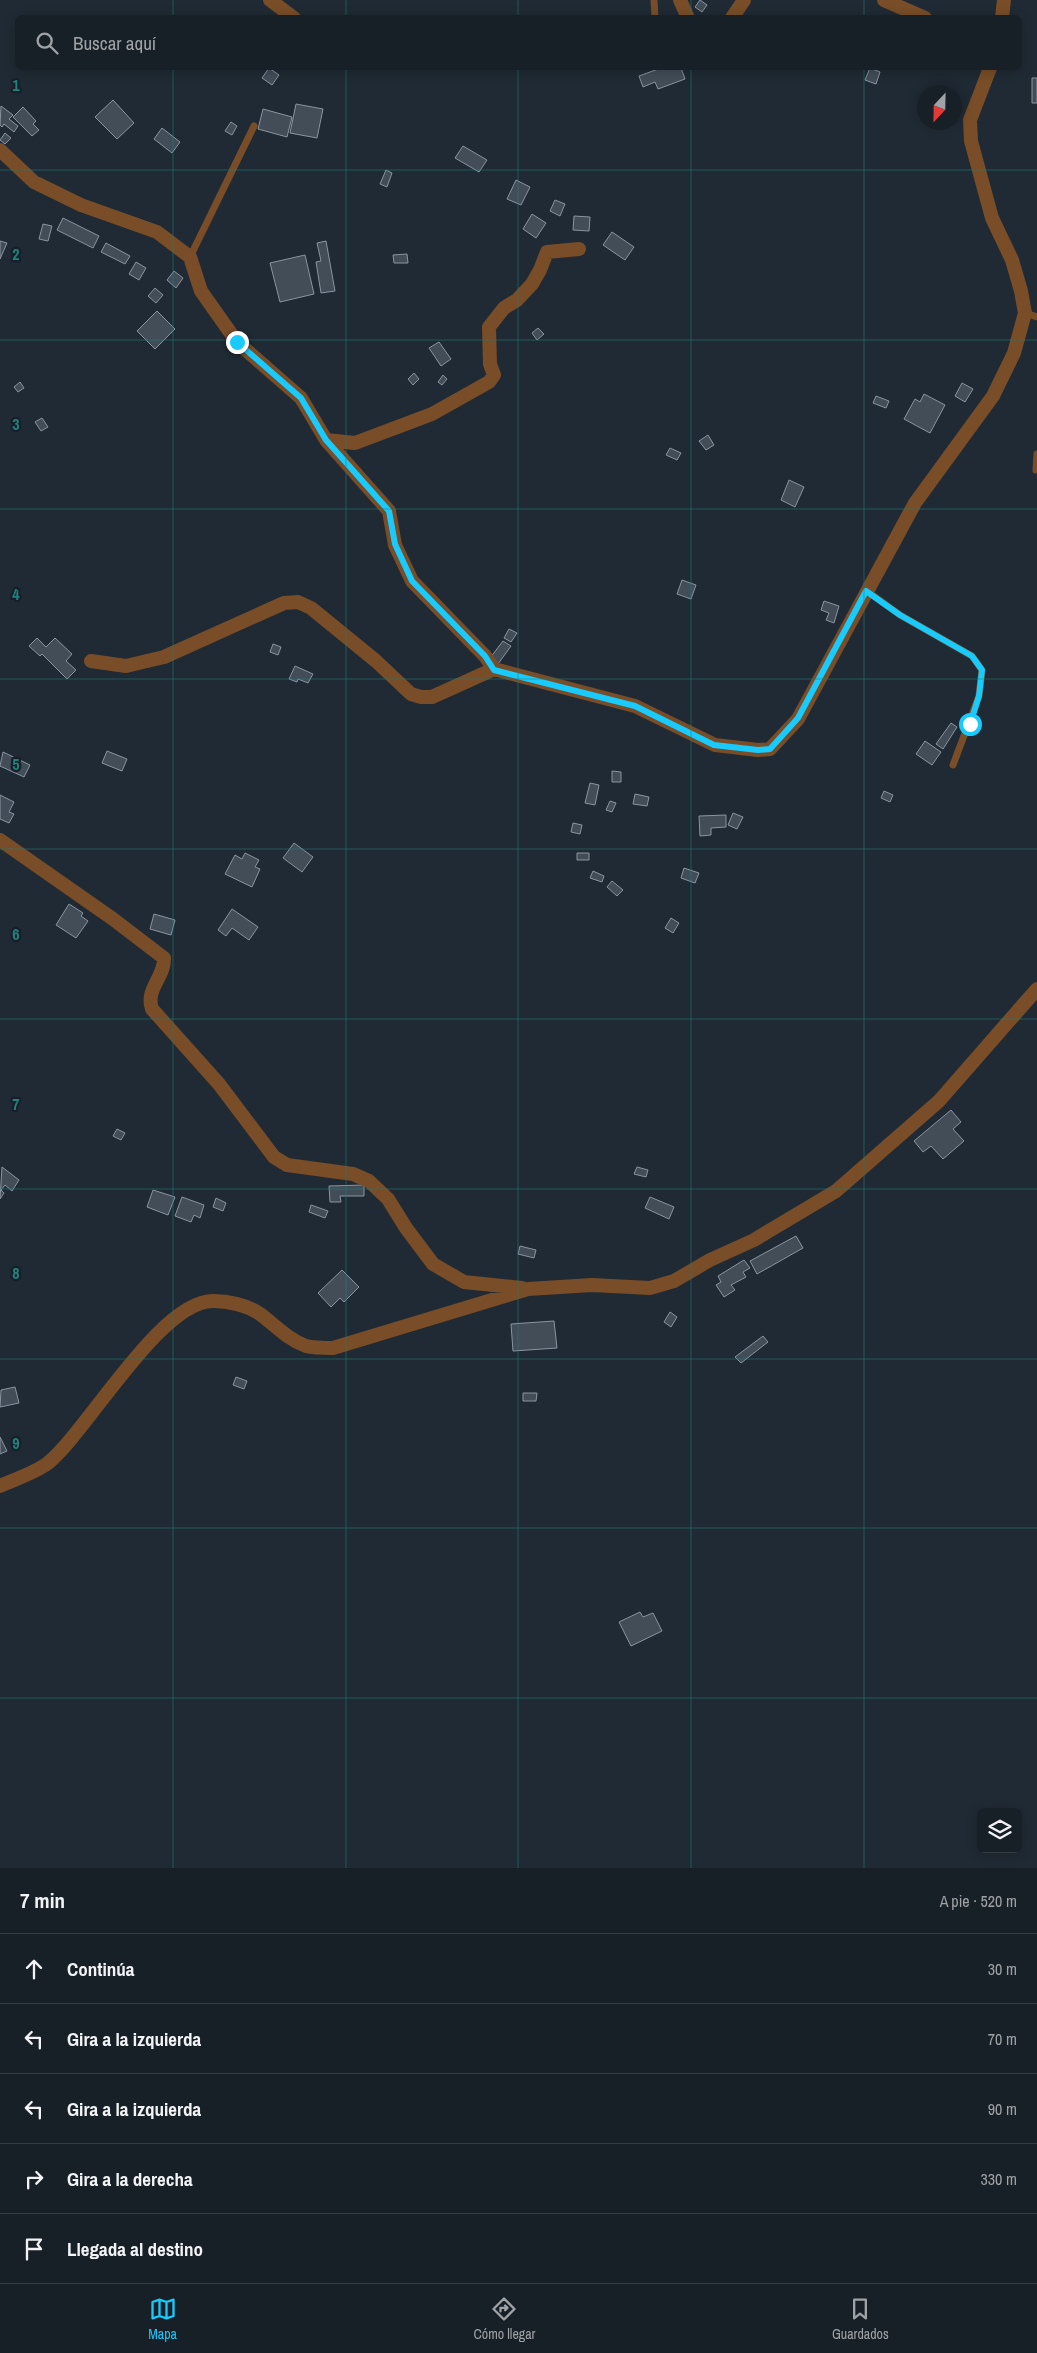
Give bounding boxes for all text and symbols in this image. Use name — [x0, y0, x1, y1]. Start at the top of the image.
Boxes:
search box — [15, 15, 1022, 70]
icon: search — [33, 29, 61, 57]
text: Buscar aquí — [73, 30, 156, 56]
text: 1 — [12, 74, 20, 96]
north arrow — [917, 85, 962, 130]
text: 2 — [12, 243, 20, 265]
route end — [226, 331, 249, 354]
text: 3 — [12, 413, 20, 435]
text: 4 — [12, 583, 20, 605]
route start — [959, 713, 982, 736]
text: 5 — [12, 753, 20, 775]
text: 6 — [12, 923, 20, 945]
text: 7 — [12, 1093, 20, 1115]
text: 8 — [12, 1262, 20, 1284]
text: 9 — [12, 1432, 20, 1454]
map controls — [977, 1808, 1022, 1853]
button: layers — [977, 1808, 1022, 1853]
text: 7 min — [20, 1886, 65, 1915]
text: A pie · 520 m — [940, 1890, 1017, 1912]
icon: ahead — [20, 1955, 48, 1983]
text: Continúa — [67, 1956, 135, 1982]
text: 30 m — [988, 1958, 1017, 1980]
icon: left — [20, 2025, 48, 2053]
text: Gira a la izquierda — [67, 2026, 201, 2052]
text: 70 m — [988, 2028, 1017, 2050]
icon: left — [20, 2095, 48, 2123]
text: Gira a la izquierda — [67, 2096, 201, 2122]
text: 90 m — [988, 2098, 1017, 2120]
icon: right — [20, 2165, 48, 2193]
text: Gira a la derecha — [67, 2166, 193, 2192]
text: 330 m — [981, 2168, 1017, 2190]
icon: arrive — [20, 2235, 48, 2263]
text: Llegada al destino — [67, 2236, 203, 2262]
tab: Mapa — [148, 2295, 177, 2343]
tab: Cómo llegar — [473, 2295, 535, 2343]
tab: Guardados — [832, 2295, 889, 2343]

